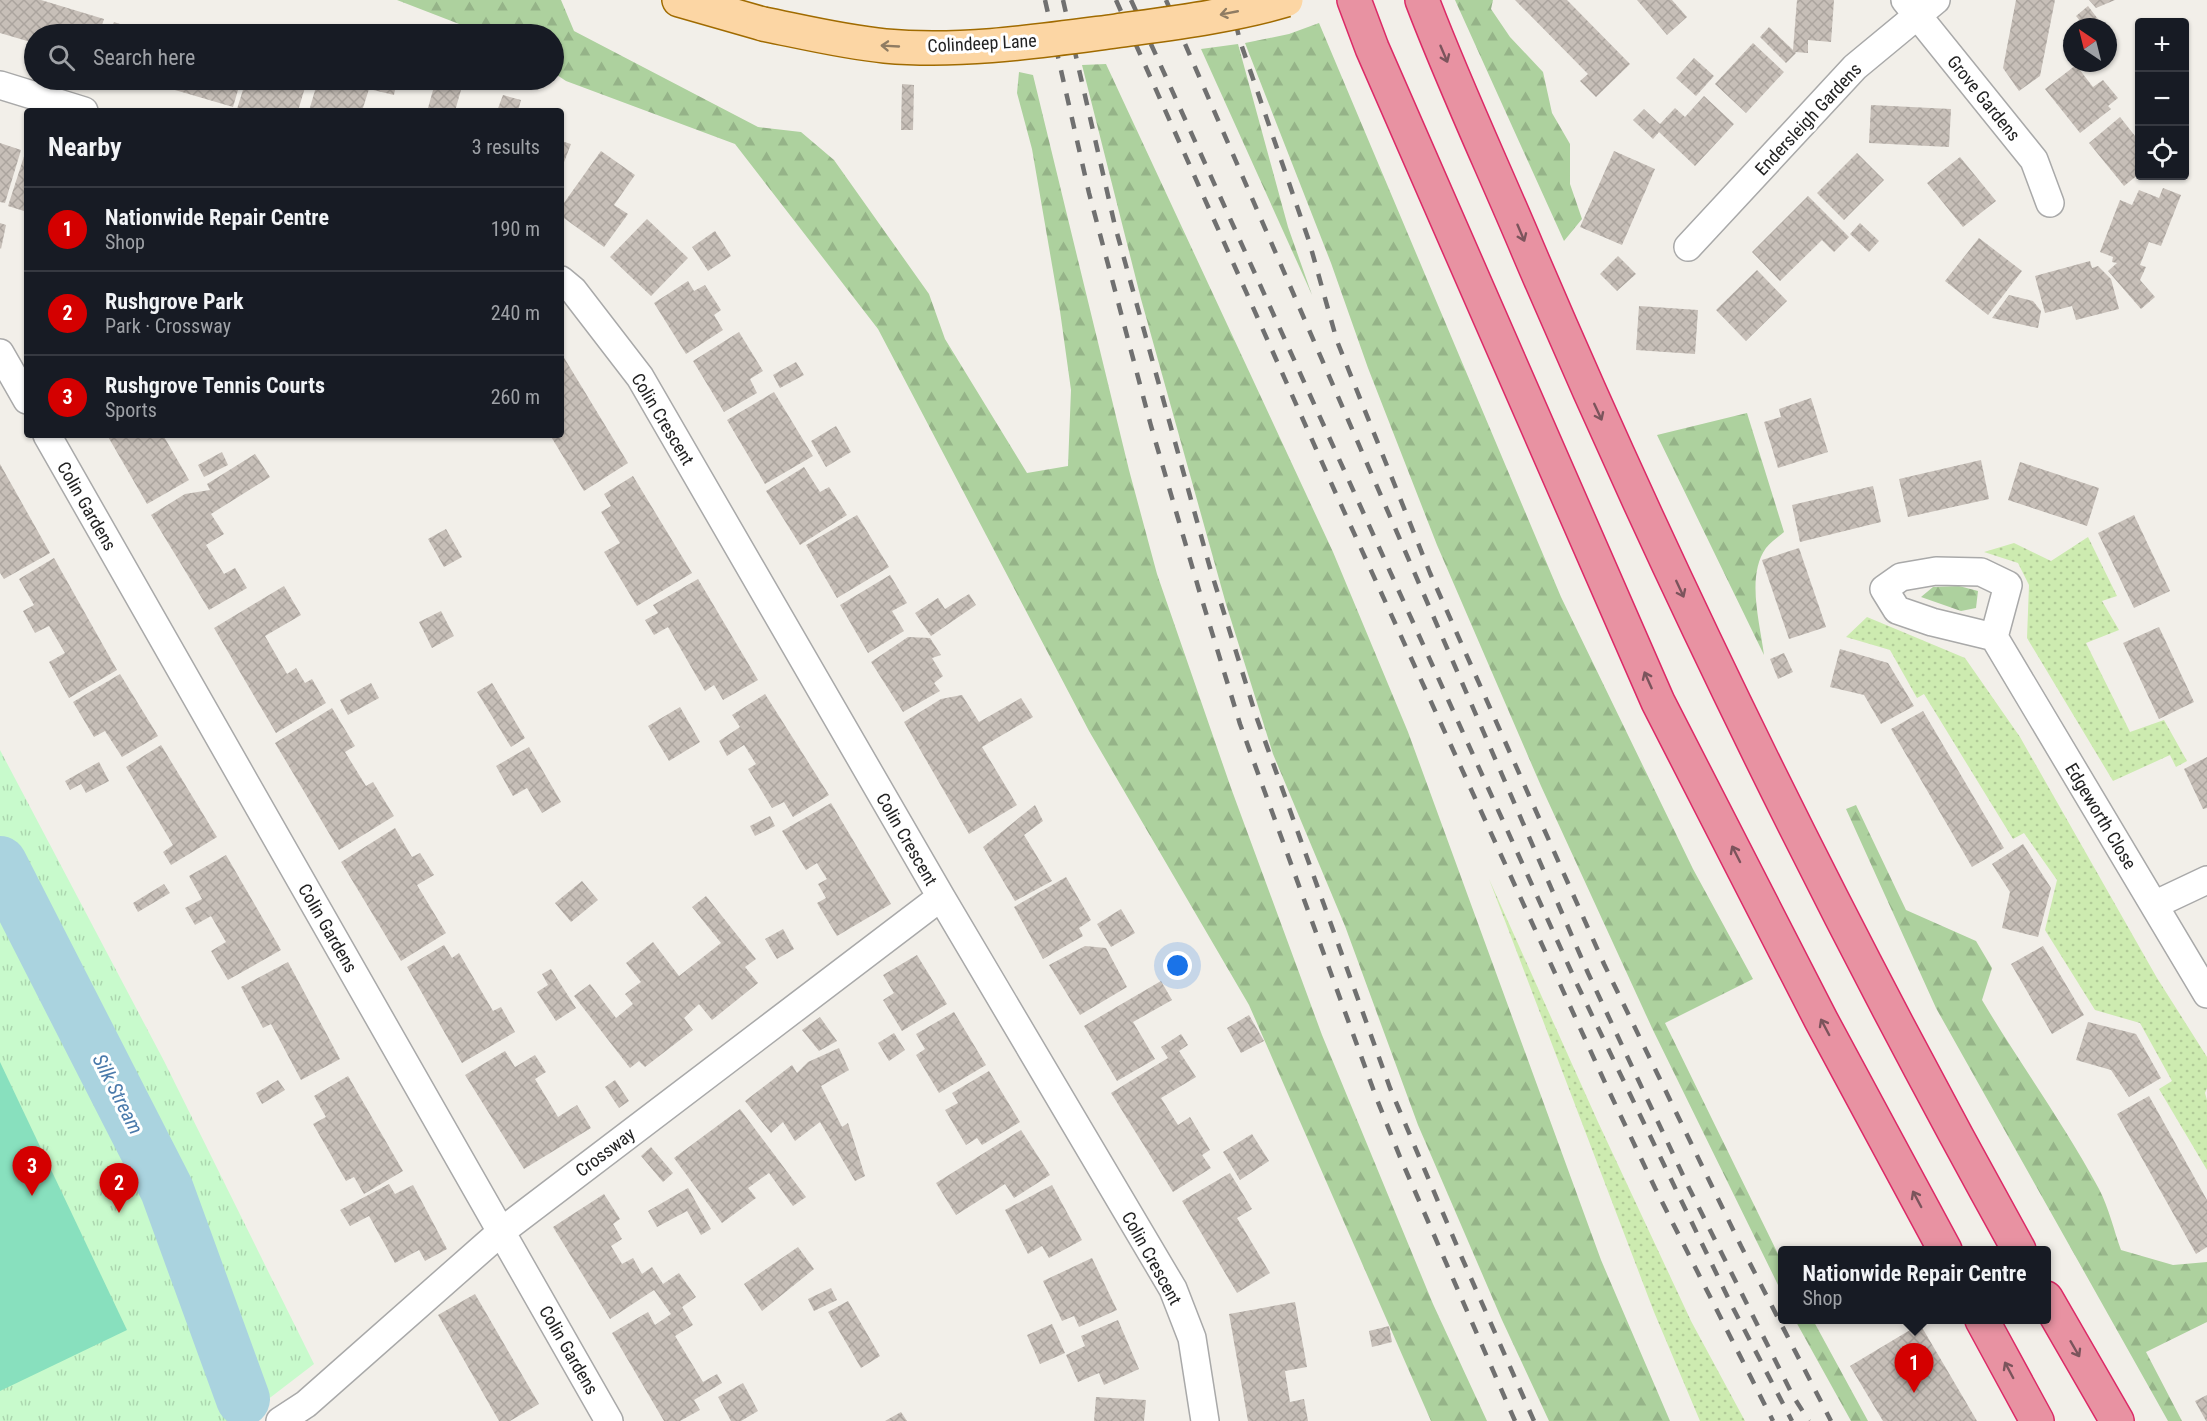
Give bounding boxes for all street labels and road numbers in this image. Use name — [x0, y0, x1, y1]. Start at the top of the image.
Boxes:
street label: Colindeep Lane — [927, 30, 1037, 56]
street label: Grove Gardens — [1943, 51, 2025, 145]
street label: Endersleigh Gardens — [1751, 58, 1865, 180]
street label: Colin Crescent — [627, 369, 699, 469]
street label: Colin Gardens — [53, 458, 121, 554]
street label: Edgeworth Close — [2061, 759, 2141, 873]
street label: Colin Crescent — [872, 789, 942, 889]
street label: Colin Gardens — [294, 880, 362, 976]
street label: Crossway — [571, 1123, 639, 1181]
street label: Colin Crescent — [1118, 1208, 1186, 1308]
street label: Colin Gardens — [535, 1302, 603, 1398]

